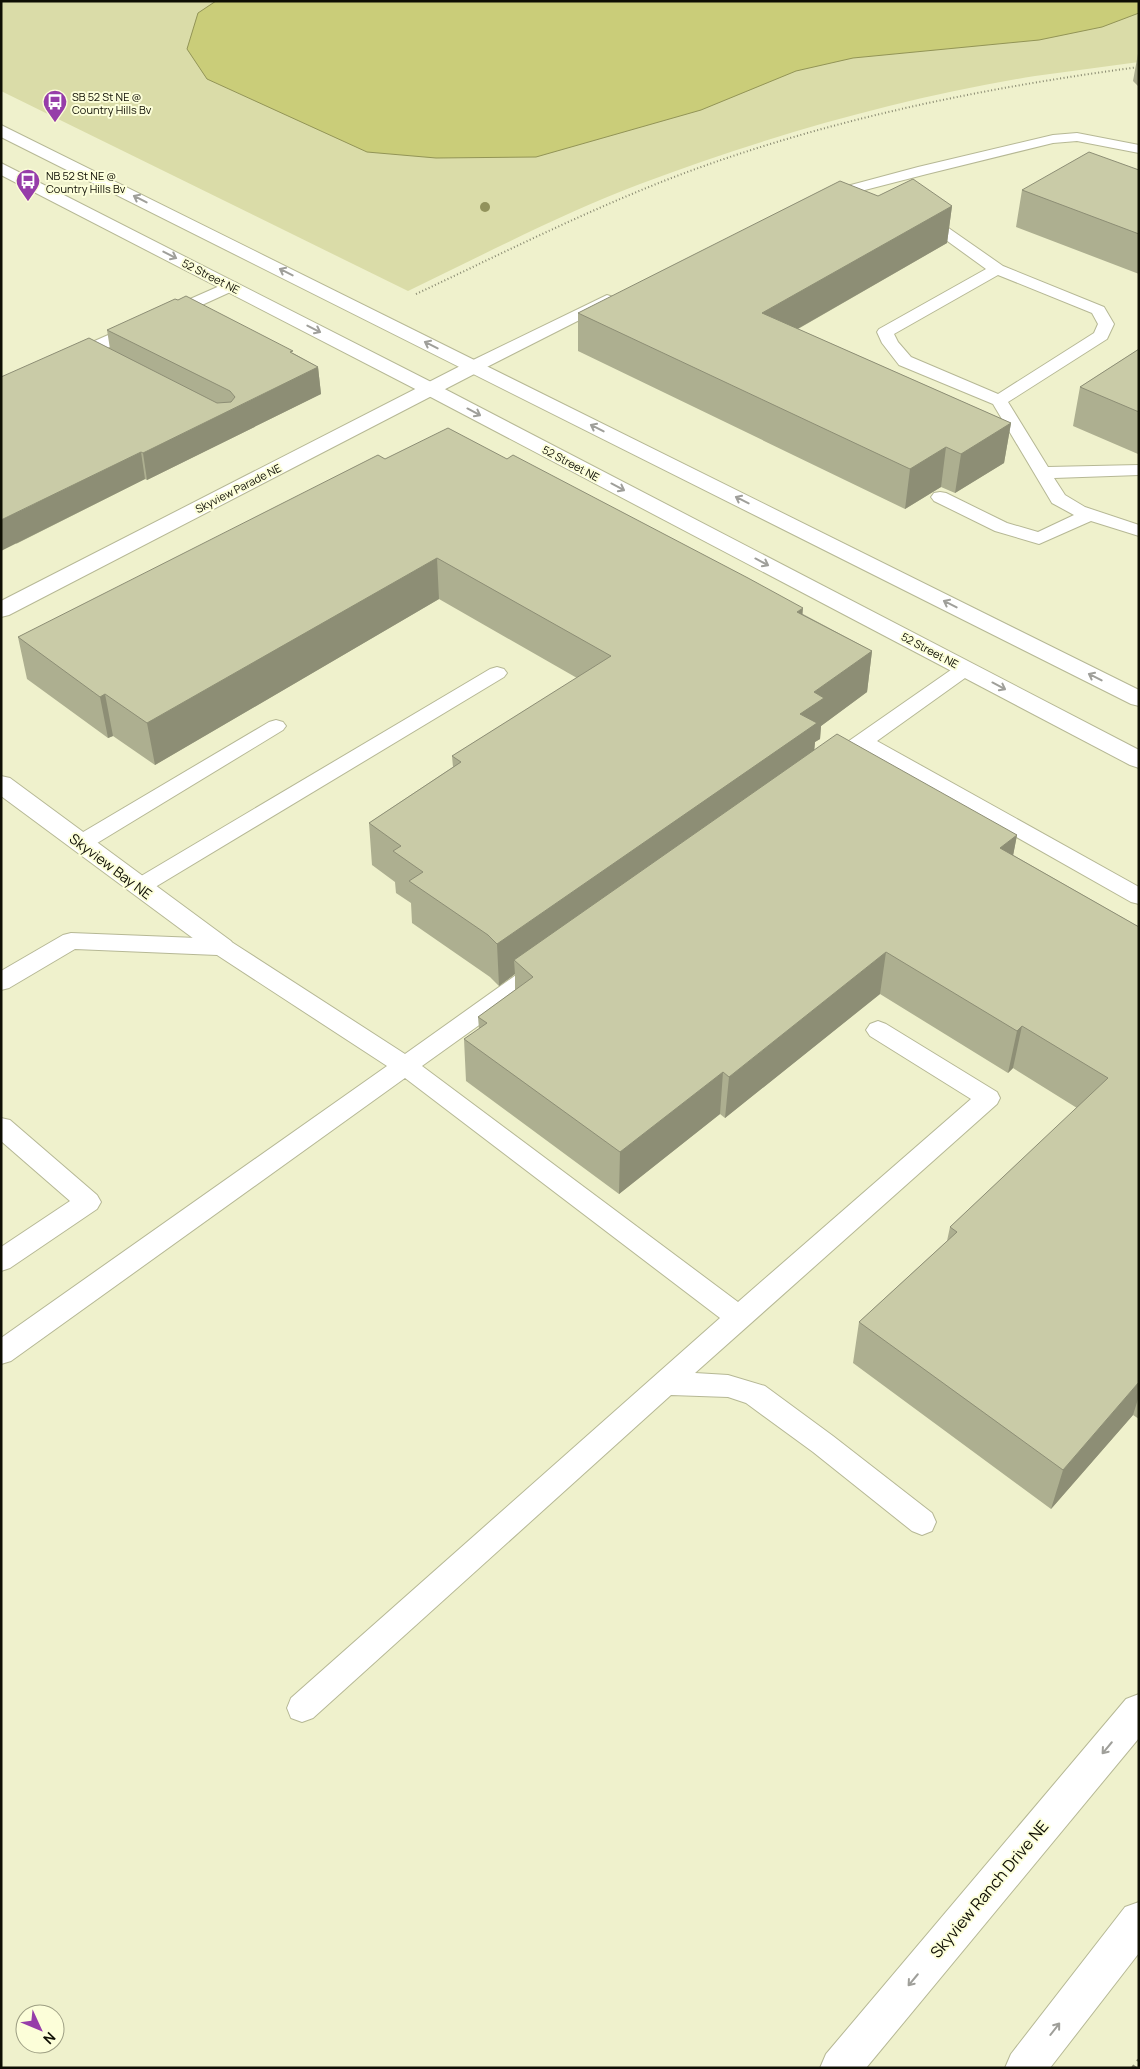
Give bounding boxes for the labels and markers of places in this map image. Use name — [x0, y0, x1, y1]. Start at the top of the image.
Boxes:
bus stop icon: SB 52 St NE @ Country Hills Bv — [42, 89, 68, 123]
place label: SB 52 St NE @ Country Hills Bv — [72, 89, 152, 117]
bus stop icon: NB 52 St NE @ Country Hills Bv — [15, 168, 41, 202]
place label: NB 52 St NE @ Country Hills Bv — [46, 168, 126, 196]

